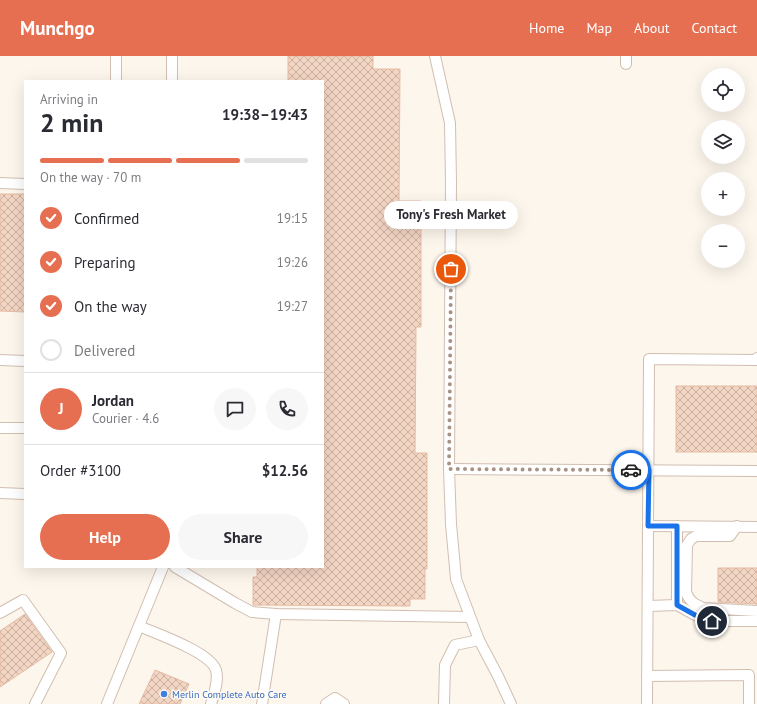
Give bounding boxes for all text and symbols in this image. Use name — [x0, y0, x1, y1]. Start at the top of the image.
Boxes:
text: Munchgo — [20, 16, 95, 40]
text: Home — [529, 19, 564, 37]
text: Map — [586, 19, 612, 37]
text: About — [634, 19, 670, 37]
text: Contact — [692, 19, 737, 37]
map controls — [701, 68, 745, 268]
button: locate — [701, 68, 745, 112]
text: Arriving in — [40, 91, 98, 108]
text: 19:38–19:43 — [222, 105, 308, 124]
text: 2 min — [40, 106, 103, 139]
button: layers — [701, 120, 745, 164]
text: On the way · 70 m — [40, 169, 141, 186]
button: + — [701, 172, 745, 216]
callout: Tony's Fresh Market — [384, 201, 518, 229]
text: Tony's Fresh Market — [396, 206, 506, 223]
icon: check — [40, 207, 62, 229]
text: Confirmed — [74, 209, 139, 228]
text: 19:15 — [277, 210, 308, 227]
button: − — [701, 224, 745, 268]
icon: check — [40, 251, 62, 273]
pin — [434, 252, 468, 286]
text: Preparing — [74, 253, 136, 272]
text: 19:26 — [277, 254, 308, 271]
icon: bag — [440, 258, 462, 280]
icon: check — [40, 295, 62, 317]
text: On the way — [74, 297, 147, 316]
text: 19:27 — [277, 298, 308, 315]
text: Delivered — [74, 341, 135, 360]
button: chat — [214, 388, 256, 430]
button: phone — [266, 388, 308, 430]
text: Jordan — [92, 391, 134, 410]
text: J — [58, 399, 64, 418]
text: Courier · 4.6 — [92, 410, 159, 427]
courier — [611, 450, 651, 490]
icon: car — [620, 459, 642, 481]
text: Order #3100 — [40, 461, 121, 480]
text: $12.56 — [262, 461, 308, 480]
button: Help — [40, 514, 170, 560]
button: Share — [178, 514, 308, 560]
pin — [695, 604, 729, 638]
icon: home — [701, 610, 723, 632]
place label: Merlin Complete Auto Care — [172, 688, 287, 701]
marker: Merlin Complete Auto Care — [159, 689, 169, 699]

